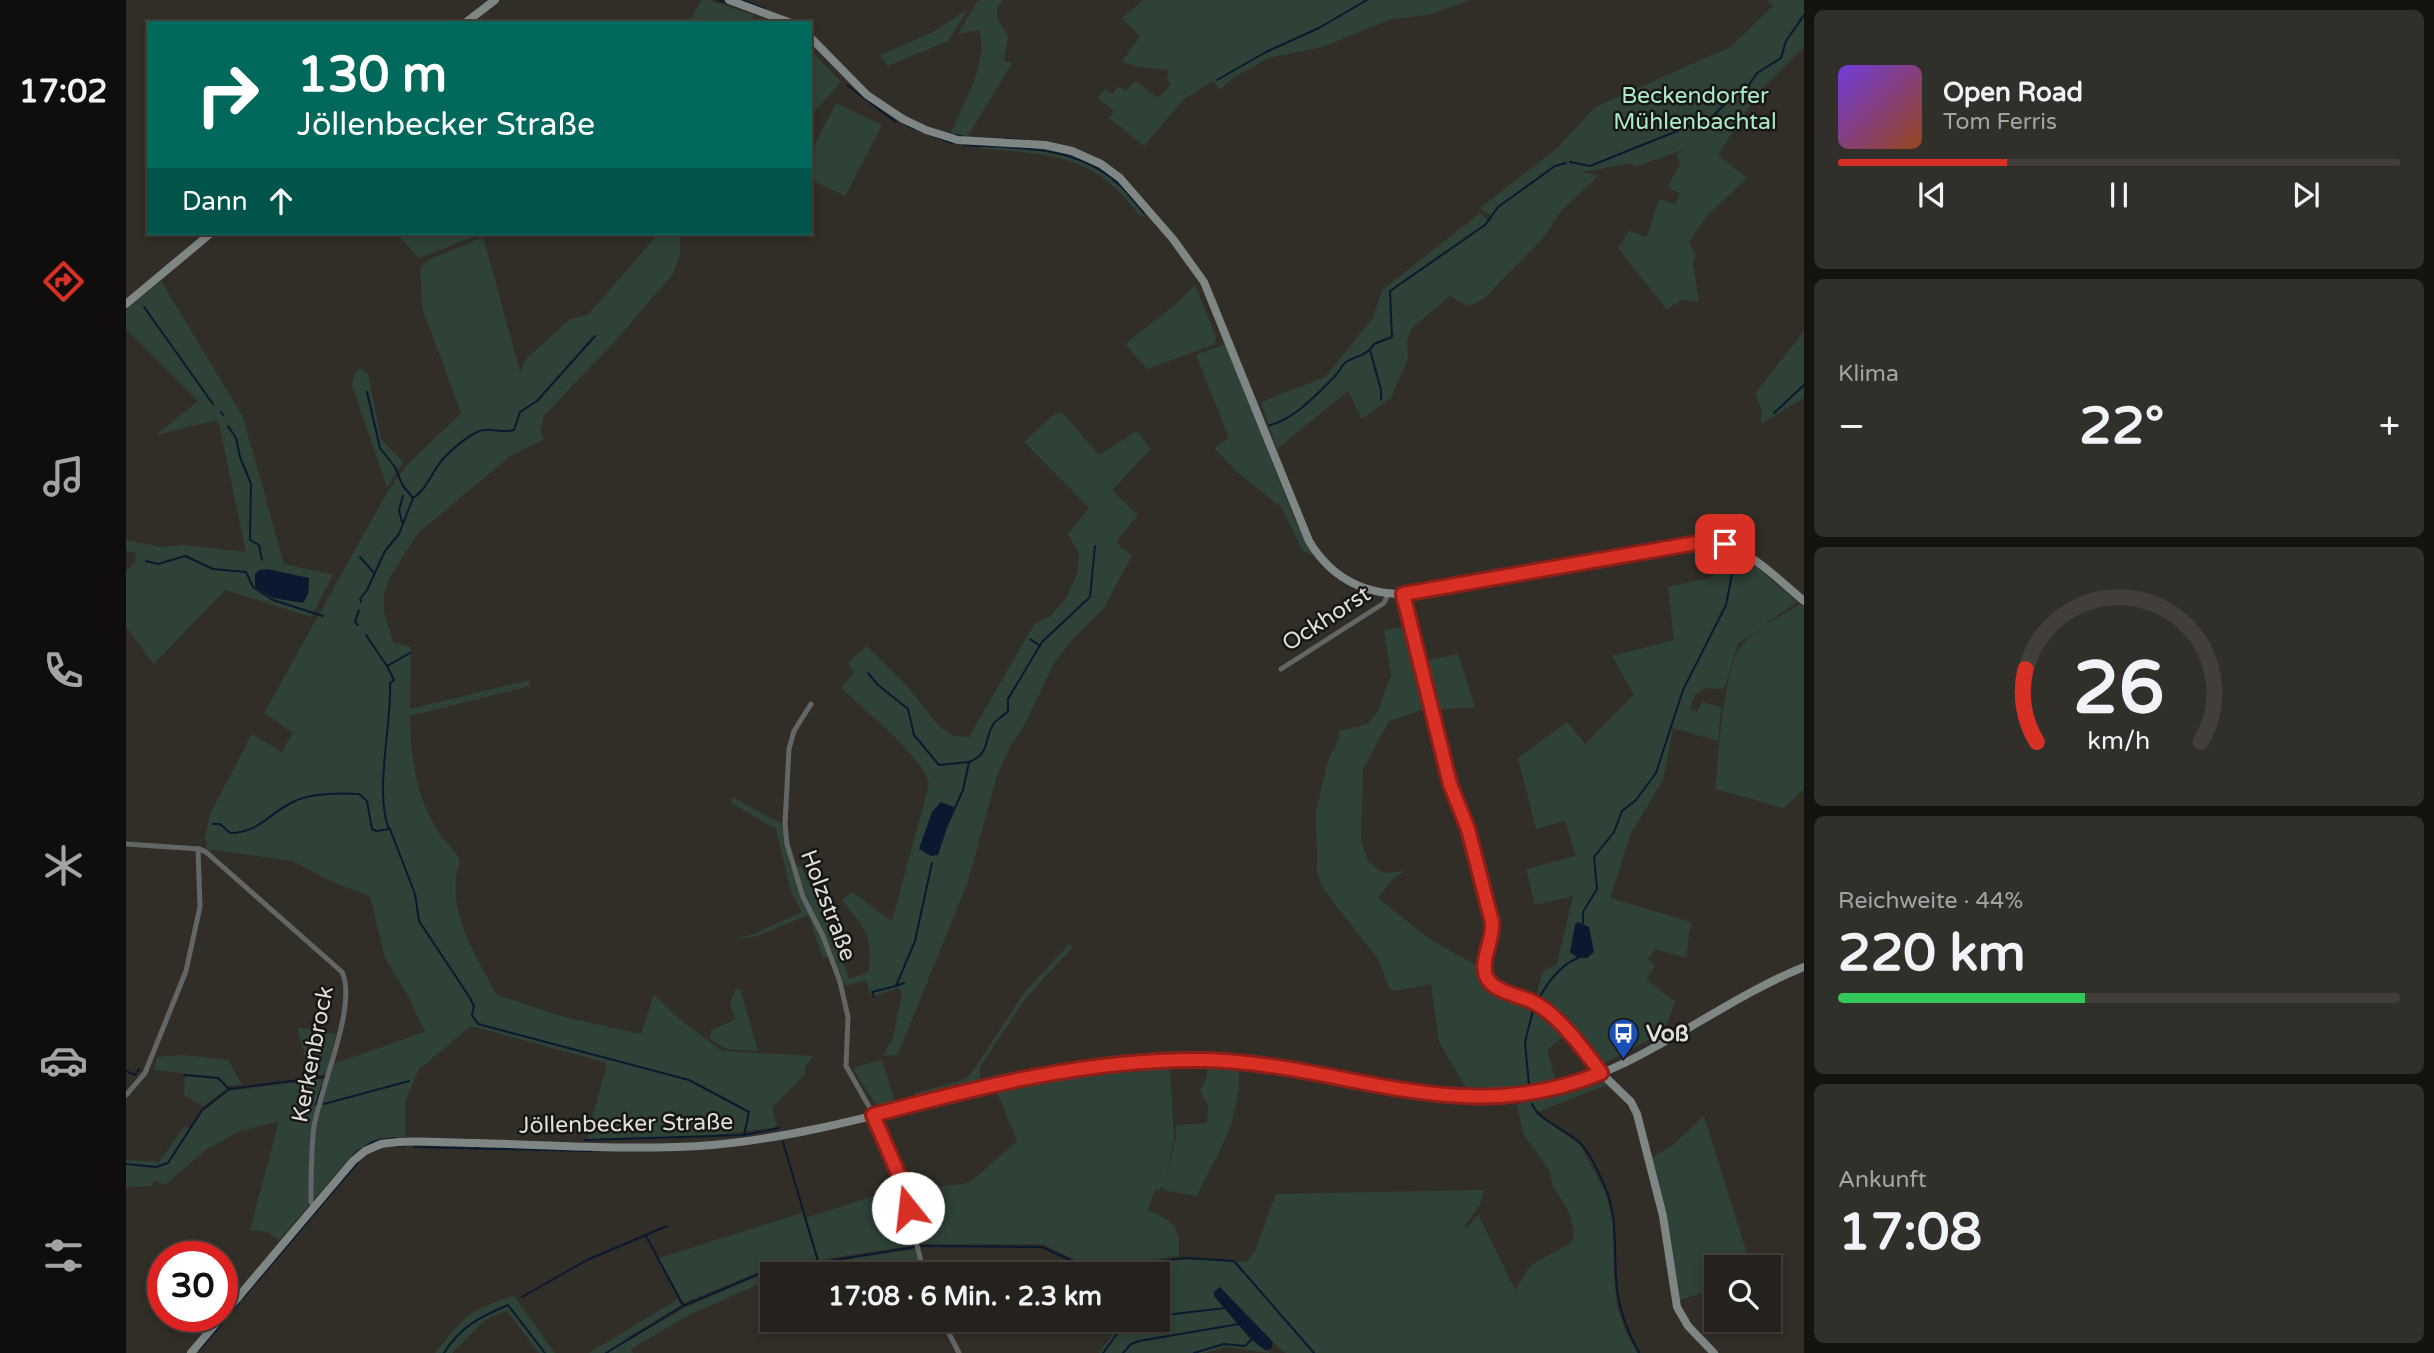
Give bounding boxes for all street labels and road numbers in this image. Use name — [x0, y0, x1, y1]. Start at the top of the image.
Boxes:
street label: Ockhorst — [1277, 580, 1376, 658]
street label: Holzstraße — [794, 846, 862, 965]
street label: Kerkenbrock — [286, 984, 340, 1125]
street label: Jöllenbecker Straße — [519, 1108, 733, 1140]

